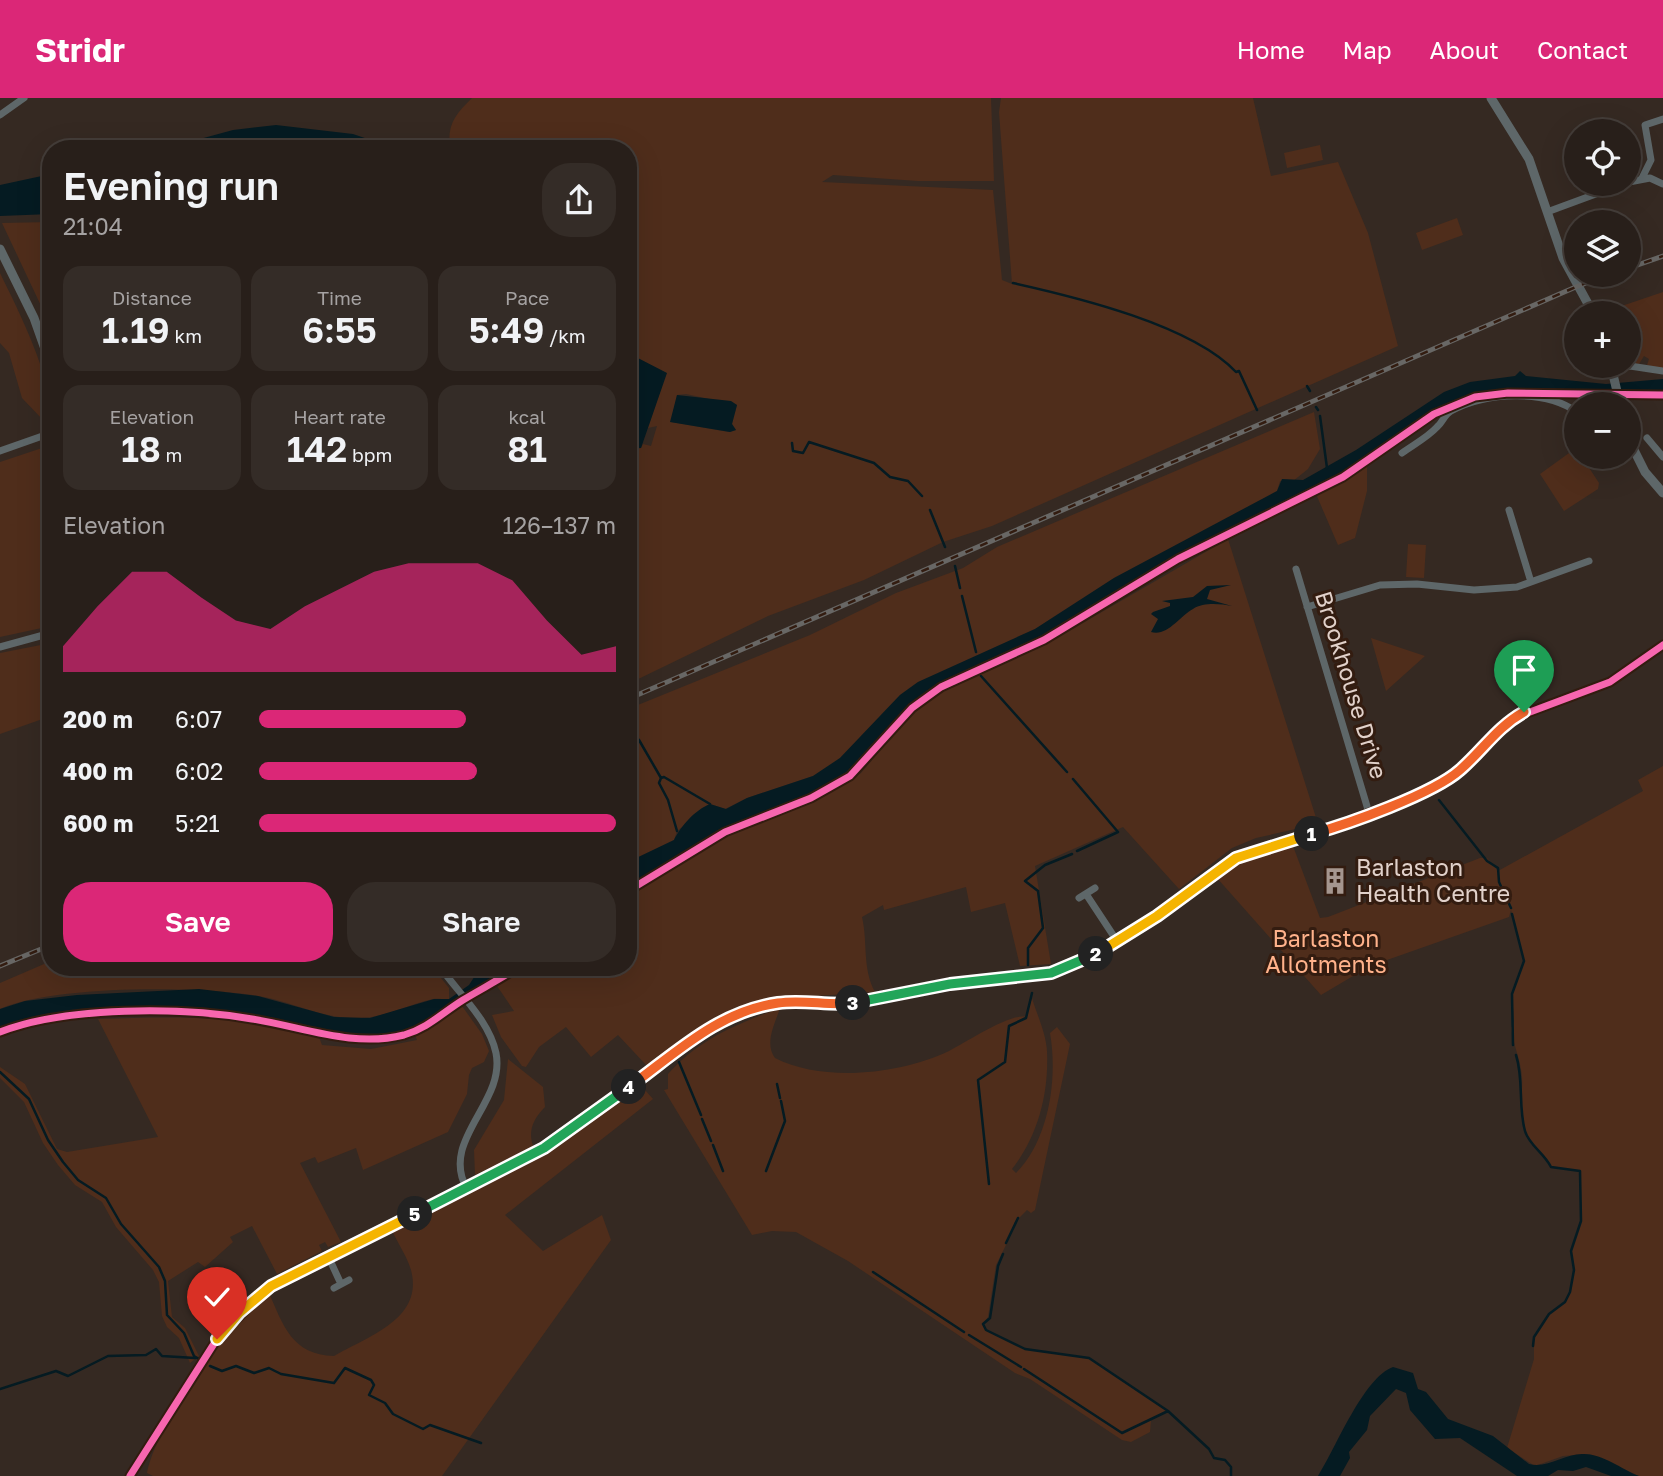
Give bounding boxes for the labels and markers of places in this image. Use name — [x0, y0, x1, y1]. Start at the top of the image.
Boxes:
pin — [1494, 640, 1554, 712]
pin: 1 — [1294, 816, 1330, 852]
place label: Barlaston Health Centre — [1356, 853, 1510, 907]
building icon: Barlaston Health Centre — [1320, 866, 1350, 896]
pin: 2 — [1078, 936, 1114, 972]
pin: 3 — [836, 986, 870, 1020]
pin: 4 — [612, 1070, 646, 1104]
pin: 5 — [398, 1196, 432, 1232]
pin — [187, 1267, 247, 1339]

